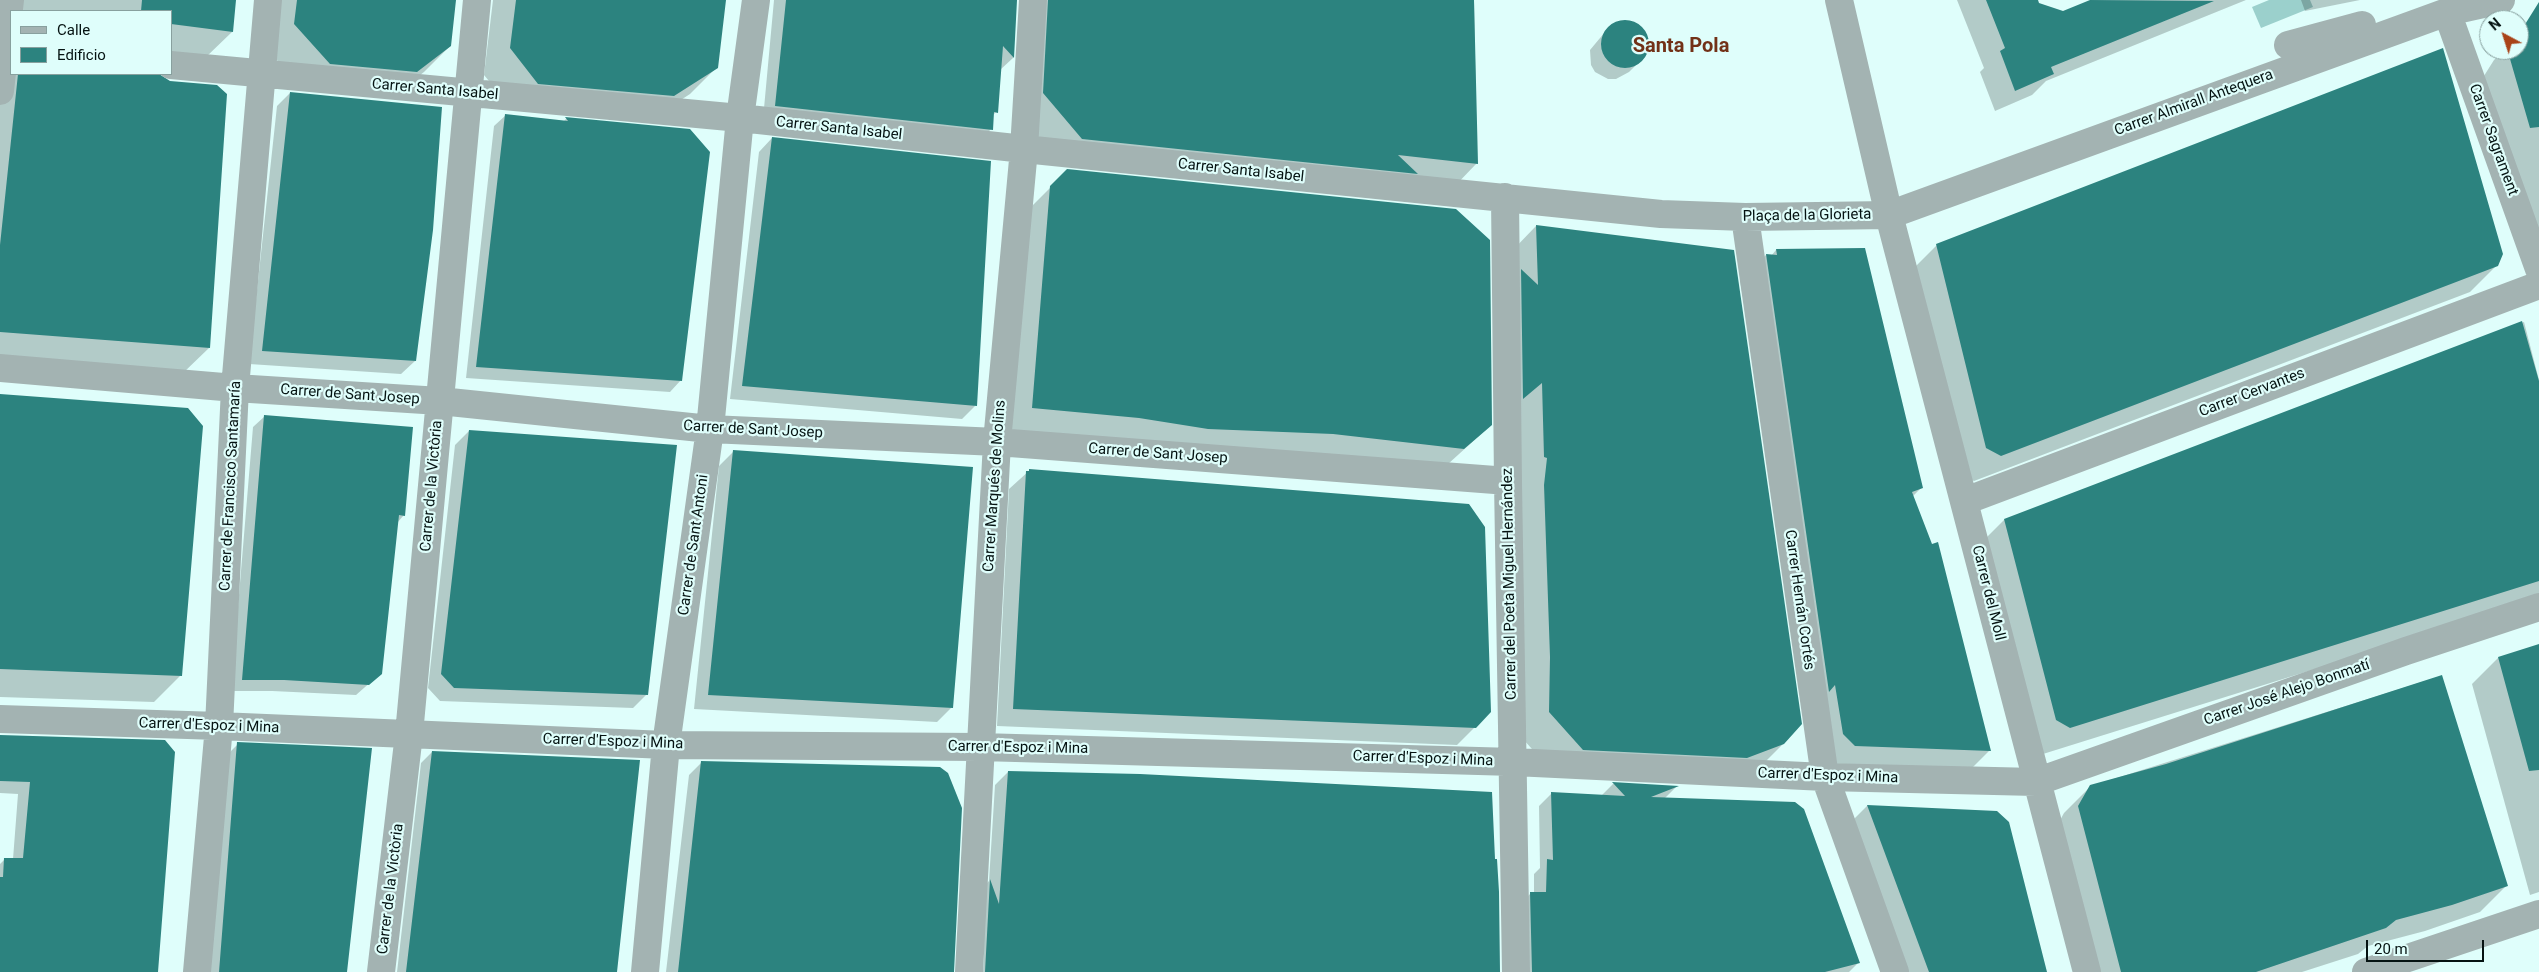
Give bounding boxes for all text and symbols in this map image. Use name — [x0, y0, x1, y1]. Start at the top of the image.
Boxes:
legend — [10, 10, 172, 75]
north arrow — [2479, 10, 2529, 60]
text: N — [2486, 15, 2504, 34]
text: Calle — [57, 21, 90, 39]
district label: Santa Pola — [1633, 35, 1729, 59]
text: Edificio — [57, 46, 106, 64]
street label: Carrer Almirall Antequera — [2112, 66, 2276, 140]
street label: Carrer Santa Isabel — [371, 76, 499, 104]
street label: Carrer Sagrament — [2464, 82, 2522, 198]
street label: Carrer Santa Isabel — [775, 113, 903, 145]
street label: Carrer Santa Isabel — [1177, 155, 1305, 187]
street label: Plaça de la Glorieta — [1742, 206, 1872, 226]
street label: Carrer Cervantes — [2197, 365, 2307, 421]
street label: Carrer de Francisco Santamaría — [217, 381, 245, 591]
street label: Carrer de Sant Josep — [280, 381, 420, 409]
street label: Carrer Marqués de Molins — [980, 399, 1010, 573]
street label: Carrer de Sant Josep — [683, 417, 823, 443]
street label: Carrer de la Victòria — [417, 420, 447, 552]
street label: Carrer de Sant Josep — [1088, 440, 1228, 468]
street label: Carrer del Poeta Miguel Hernández — [1499, 468, 1521, 700]
street label: Carrer de Sant Antoni — [675, 473, 713, 617]
street label: Carrer Hernán Cortés — [1780, 529, 1818, 671]
street label: Carrer del Moll — [1967, 544, 2009, 642]
street label: Carrer José Alejo Bonmatí — [2202, 656, 2372, 730]
street label: Carrer d'Espoz i Mina — [138, 715, 280, 737]
street label: Carrer d'Espoz i Mina — [542, 731, 684, 753]
street label: Carrer d'Espoz i Mina — [948, 738, 1088, 758]
street label: Carrer d'Espoz i Mina — [1352, 748, 1494, 770]
street label: Carrer d'Espoz i Mina — [1757, 765, 1899, 787]
street label: Carrer de la Victòria — [374, 823, 408, 955]
scale bar — [2369, 930, 2486, 962]
text: 20 m — [2374, 940, 2408, 958]

